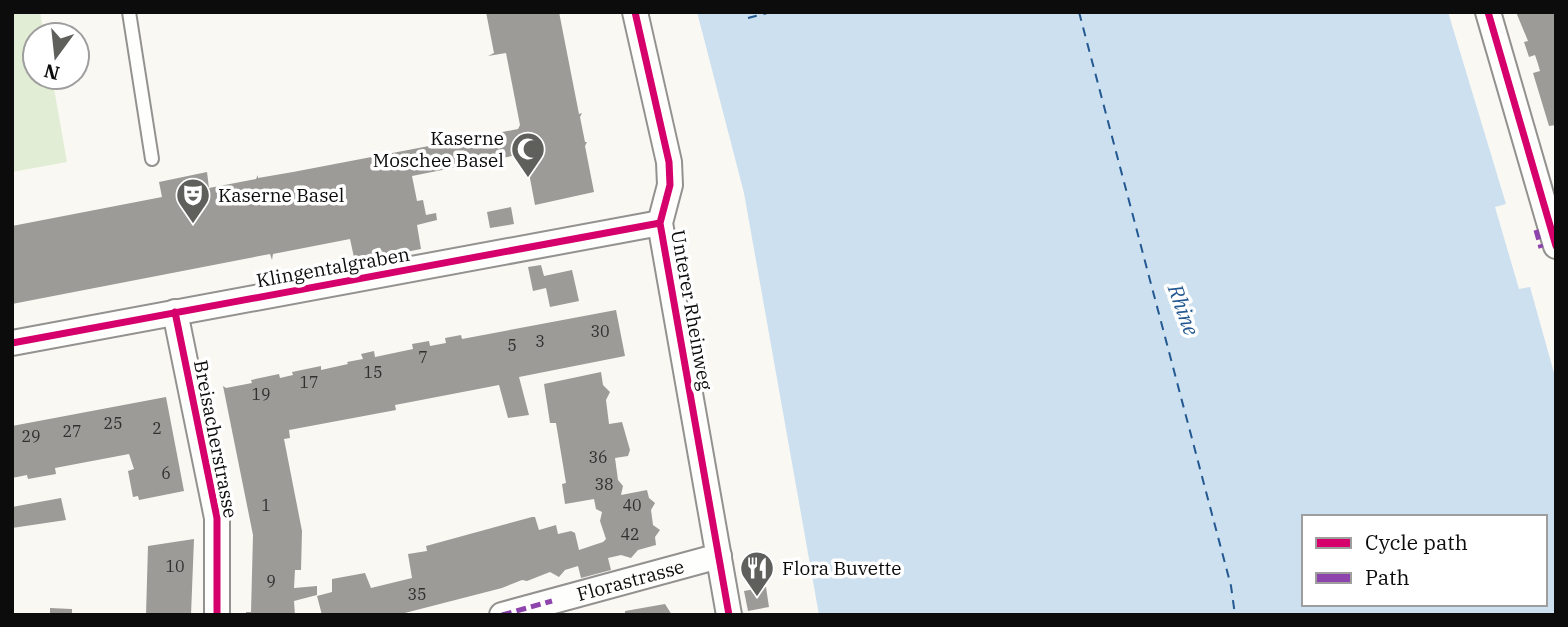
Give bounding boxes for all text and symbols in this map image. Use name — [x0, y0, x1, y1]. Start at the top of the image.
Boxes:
north arrow — [21, 21, 91, 91]
text: N — [41, 59, 62, 86]
place label: Kaserne Moschee Basel — [373, 126, 504, 172]
mosque icon: Kaserne Moschee Basel — [509, 130, 547, 179]
theatre icon: Kaserne Basel — [174, 176, 212, 225]
place label: Kaserne Basel — [218, 183, 345, 207]
street label: Unterer Rheinweg — [666, 228, 718, 393]
street label: Klingentalgraben — [254, 242, 412, 292]
water label: Rhine — [1162, 279, 1206, 340]
house number: 30 — [590, 321, 610, 341]
house number: 3 — [535, 331, 545, 351]
house number: 5 — [507, 335, 517, 355]
house number: 7 — [418, 347, 428, 367]
street label: Breisacherstrasse — [189, 358, 243, 520]
house number: 15 — [363, 362, 383, 382]
house number: 17 — [299, 372, 319, 392]
house number: 19 — [251, 384, 271, 404]
house number: 25 — [103, 413, 123, 433]
house number: 2 — [152, 418, 162, 438]
house number: 27 — [62, 421, 82, 441]
house number: 29 — [21, 426, 41, 446]
house number: 36 — [588, 447, 608, 467]
house number: 6 — [161, 463, 171, 483]
house number: 38 — [594, 474, 614, 494]
house number: 1 — [261, 495, 271, 515]
house number: 40 — [622, 495, 642, 515]
legend — [1302, 515, 1547, 606]
house number: 42 — [620, 524, 640, 544]
text: Cycle path — [1365, 528, 1468, 556]
restaurant icon: Flora Buvette — [738, 549, 776, 598]
street label: Florastrasse — [574, 554, 687, 606]
house number: 10 — [165, 556, 185, 576]
place label: Flora Buvette — [782, 556, 901, 580]
text: Path — [1365, 563, 1410, 591]
house number: 9 — [266, 571, 276, 591]
house number: 35 — [407, 584, 427, 604]

